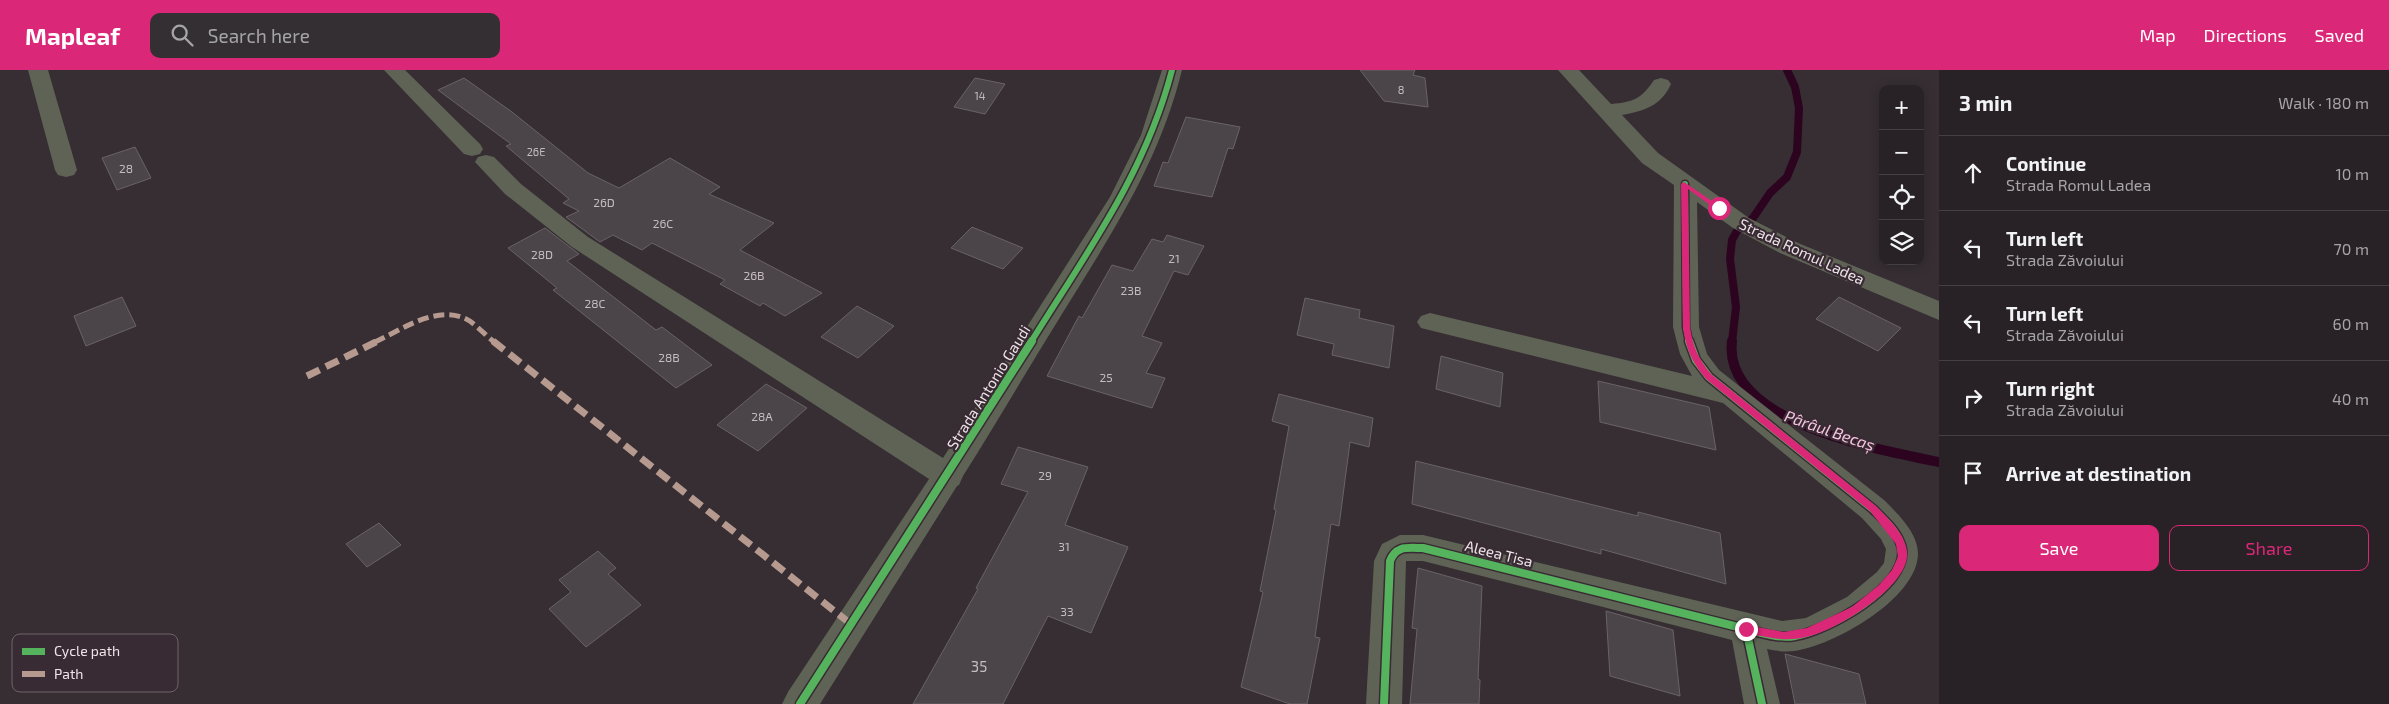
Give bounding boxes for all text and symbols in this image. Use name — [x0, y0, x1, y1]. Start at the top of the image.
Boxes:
search box — [150, 13, 500, 58]
text: Mapleaf — [25, 21, 120, 50]
icon: search — [168, 21, 196, 49]
text: Search here — [208, 24, 310, 47]
text: Map — [2139, 24, 2176, 46]
text: Directions — [2204, 24, 2287, 46]
text: Saved — [2315, 24, 2364, 46]
house number: 8 — [1398, 83, 1404, 96]
map controls — [1879, 85, 1924, 265]
button: + — [1879, 85, 1924, 130]
house number: 14 — [974, 89, 986, 102]
text: 3 min — [1959, 90, 2012, 115]
text: Walk · 180 m — [2278, 93, 2369, 112]
button: − — [1879, 130, 1924, 175]
house number: 26E — [527, 145, 545, 158]
text: Continue — [2006, 152, 2086, 175]
icon: ahead — [1959, 159, 1987, 187]
house number: 28 — [119, 161, 133, 175]
text: 10 m — [2335, 164, 2369, 183]
button: locate — [1879, 175, 1924, 220]
text: Strada Romul Ladea — [2006, 175, 2151, 194]
house number: 26D — [593, 195, 615, 209]
route start — [1708, 197, 1731, 220]
street label: Strada Romul Ladea — [1737, 214, 1867, 288]
house number: 26C — [653, 216, 673, 230]
button: layers — [1879, 220, 1924, 265]
text: Turn left — [2006, 227, 2083, 250]
icon: left — [1959, 234, 1987, 262]
text: 70 m — [2334, 239, 2369, 258]
house number: 28D — [531, 247, 553, 261]
text: Strada Zăvoiului — [2006, 250, 2124, 269]
house number: 21 — [1168, 251, 1180, 265]
house number: 26B — [743, 268, 765, 282]
house number: 23B — [1121, 283, 1141, 297]
house number: 28C — [585, 296, 606, 310]
text: Turn left — [2006, 302, 2083, 325]
icon: left — [1959, 309, 1987, 337]
text: 60 m — [2333, 314, 2369, 333]
street label: Strada Antonio Gaudi — [942, 322, 1034, 452]
text: Strada Zăvoiului — [2006, 325, 2124, 344]
house number: 28B — [658, 350, 680, 364]
house number: 25 — [1099, 370, 1113, 384]
text: Turn right — [2006, 377, 2094, 400]
icon: right — [1959, 384, 1987, 412]
text: 40 m — [2332, 389, 2369, 408]
text: Strada Zăvoiului — [2006, 400, 2124, 419]
water label: Pârâul Becaș — [1782, 406, 1878, 456]
house number: 28A — [751, 409, 773, 423]
icon: arrive — [1959, 459, 1987, 487]
text: Arrive at destination — [2006, 462, 2191, 485]
house number: 29 — [1038, 468, 1052, 482]
button: Save — [1959, 525, 2159, 571]
button: Share — [2169, 525, 2369, 571]
street label: Aleea Tisa — [1463, 536, 1535, 570]
house number: 31 — [1058, 539, 1070, 553]
house number: 33 — [1060, 604, 1074, 618]
route end — [1735, 618, 1758, 641]
legend — [12, 634, 178, 692]
text: Cycle path — [54, 642, 120, 659]
house number: 35 — [971, 657, 987, 675]
text: Path — [54, 665, 83, 682]

